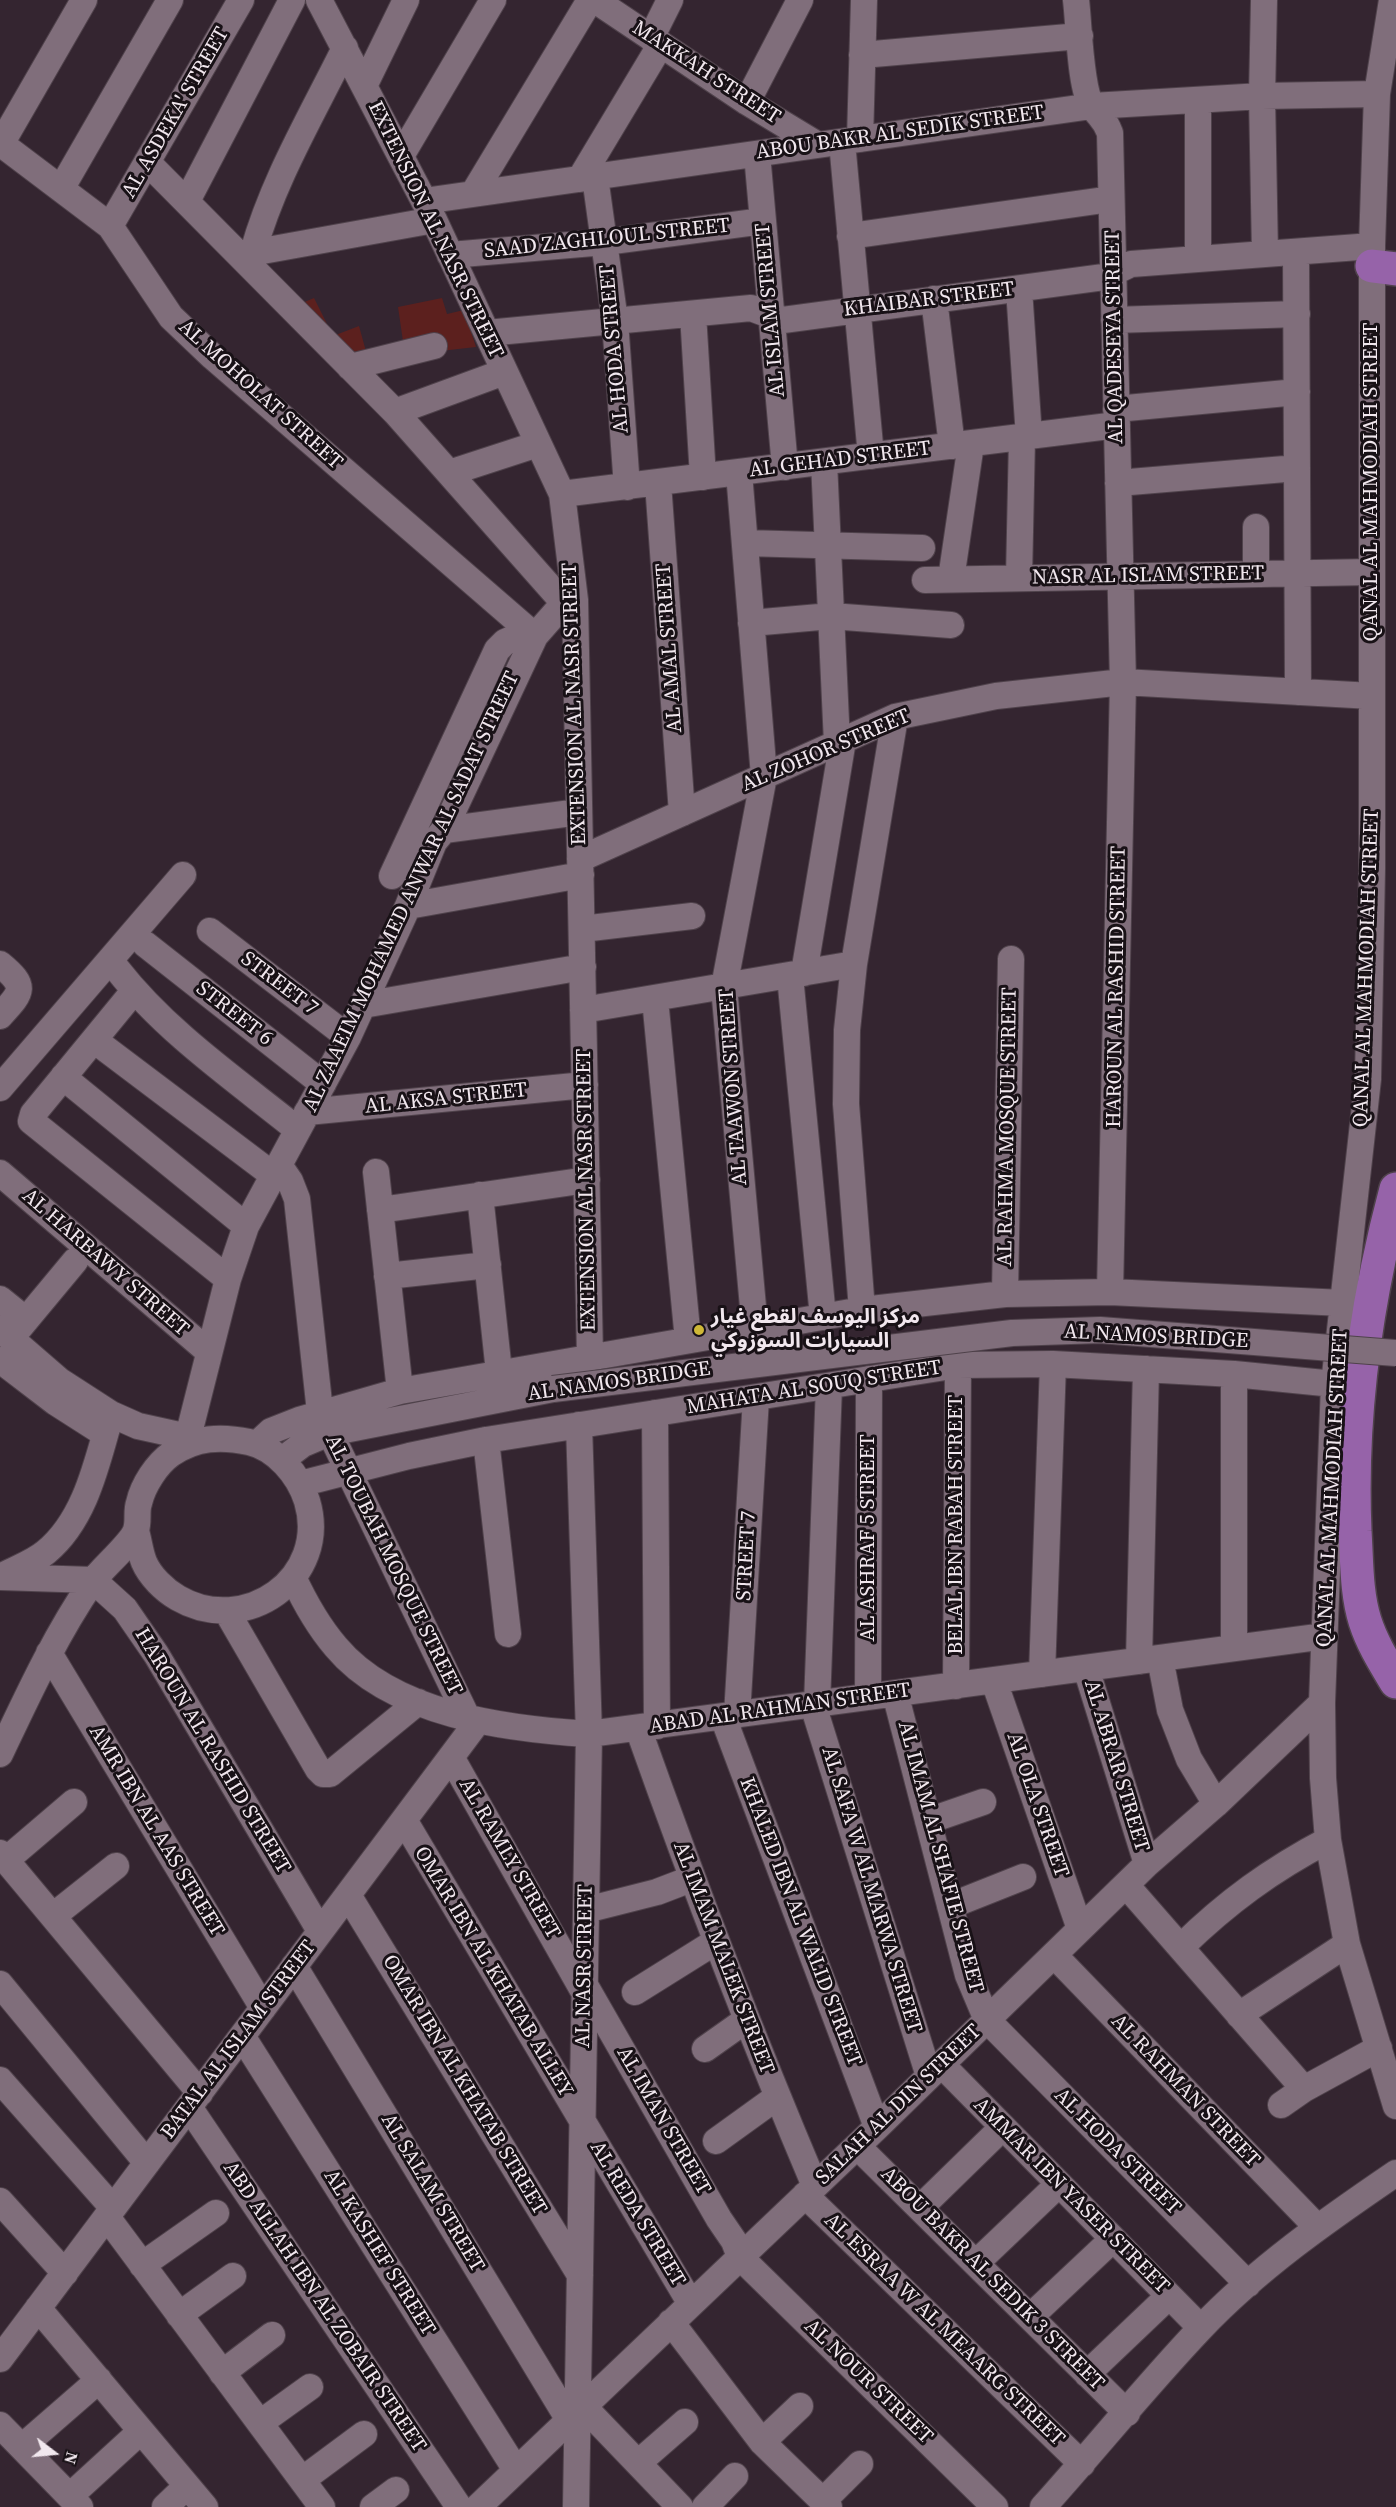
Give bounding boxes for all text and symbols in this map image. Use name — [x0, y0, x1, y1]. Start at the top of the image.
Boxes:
street label: MAKKAH STREET — [627, 16, 785, 130]
street label: AL ASDEKA' STREET — [117, 23, 235, 203]
street label: EXTENSION AL NASR STREET — [362, 97, 508, 363]
street label: ABOU BAKR AL SEDIK STREET — [754, 100, 1046, 166]
street label: SAAD ZAGHLOUL STREET — [483, 214, 731, 264]
street label: AL ISLAM STREET — [751, 222, 791, 398]
street label: AL QADESEYA STREET — [1101, 230, 1129, 444]
street label: AL HODA STREET — [595, 264, 635, 434]
street label: KHAIBAR STREET — [842, 277, 1016, 323]
street label: AL MOHOLAT STREET — [173, 315, 347, 475]
street label: QANAL AL MAHMODIAH STREET — [1359, 323, 1385, 641]
street label: AL GEHAD STREET — [748, 436, 932, 484]
street label: NASR AL ISLAM STREET — [1032, 561, 1264, 591]
street label: EXTENSION AL NASR STREET — [557, 562, 593, 846]
street label: AL AMAL STREET — [652, 562, 688, 734]
street label: AL ZAAEIM MOHAMED ANWAR AL SADAT STREET — [299, 668, 525, 1116]
street label: AL ZOHOR STREET — [738, 704, 914, 798]
street label: QANAL AL MAHMODIAH STREET — [1349, 808, 1385, 1128]
street label: HAROUN AL RASHID STREET — [1102, 846, 1132, 1128]
street label: STREET 7 — [235, 947, 323, 1021]
street label: STREET 6 — [191, 976, 277, 1052]
street label: AL RAHMA MOSQUE STREET — [993, 987, 1023, 1267]
street label: AL TAAWON STREET — [715, 988, 753, 1186]
street label: EXTENSION AL NASR STREET — [572, 1048, 602, 1332]
street label: AL AKSA STREET — [364, 1078, 528, 1120]
street label: AL HARBAWY STREET — [16, 1184, 194, 1342]
place label: مركز اليوسف لقطع غيار السيارات السوزوكي — [711, 1305, 920, 1355]
street label: AL NAMOS BRIDGE — [1063, 1320, 1249, 1354]
marker: مركز اليوسف لقطع غيار السيارات السوزوكي — [692, 1323, 706, 1337]
street label: QANAL AL MAHMODIAH STREET — [1312, 1328, 1354, 1648]
street label: MAHATA AL SOUQ STREET — [685, 1355, 943, 1421]
street label: AL NAMOS BRIDGE — [526, 1357, 712, 1407]
street label: BELAL IBN RABAH STREET — [944, 1395, 970, 1655]
street label: AL TOUBAH MOSQUE STREET — [319, 1431, 467, 1699]
street label: AL ASHRAF 5 STREET — [856, 1434, 882, 1642]
street label: STREET 7 — [732, 1510, 762, 1602]
street label: HAROUN AL RASHID STREET — [129, 1624, 295, 1878]
street label: AL ABRAR STREET — [1078, 1677, 1154, 1855]
street label: ABAD AL RAHMAN STREET — [648, 1678, 912, 1740]
street label: AL IMAM AL SHAFIE STREET — [892, 1719, 988, 1995]
street label: AMR IBN AL AAS STREET — [83, 1721, 229, 1941]
street label: AL OLA STREET — [1000, 1729, 1074, 1881]
street label: AL SAFA W AL MARWA STREET — [815, 1744, 927, 2036]
street label: AL RAMLY STREET — [453, 1774, 565, 1944]
street label: KHALED IBN AL WALID STREET — [733, 1774, 867, 2070]
street label: AL IMAM MALEK STREET — [667, 1838, 779, 2078]
street label: OMAR IBN AL KHATAB ALLEY — [408, 1842, 578, 2102]
street label: AL NASR STREET — [571, 1884, 599, 2048]
street label: BATAL AL ISLAM STREET — [156, 1936, 322, 2144]
street label: OMAR IBN AL KHATAB STREET — [376, 1950, 552, 2220]
street label: AL RAHMAN STREET — [1105, 2009, 1265, 2173]
street label: SALAH AL DIN STREET — [811, 2019, 987, 2191]
street label: AL IMAN STREET — [610, 2042, 716, 2200]
street label: AL HODA STREET — [1048, 2083, 1186, 2221]
street label: AMMAR IBN YASER STREET — [968, 2093, 1174, 2299]
street label: AL SALAM STREET — [375, 2109, 489, 2277]
street label: AL REDA STREET — [584, 2137, 690, 2291]
street label: ABD ALLAH IBN AL ZOBAIR STREET — [217, 2157, 431, 2457]
street label: ABOU BAKR AL SEDIK 3 STREET — [875, 2162, 1109, 2396]
street label: AL KASHEF STREET — [318, 2165, 440, 2341]
street label: AL ESRAA W AL MEAARG STREET — [819, 2208, 1069, 2452]
street label: AL NOUR STREET — [798, 2314, 938, 2450]
north arrow — [24, 2423, 84, 2483]
text: N — [59, 2449, 83, 2467]

